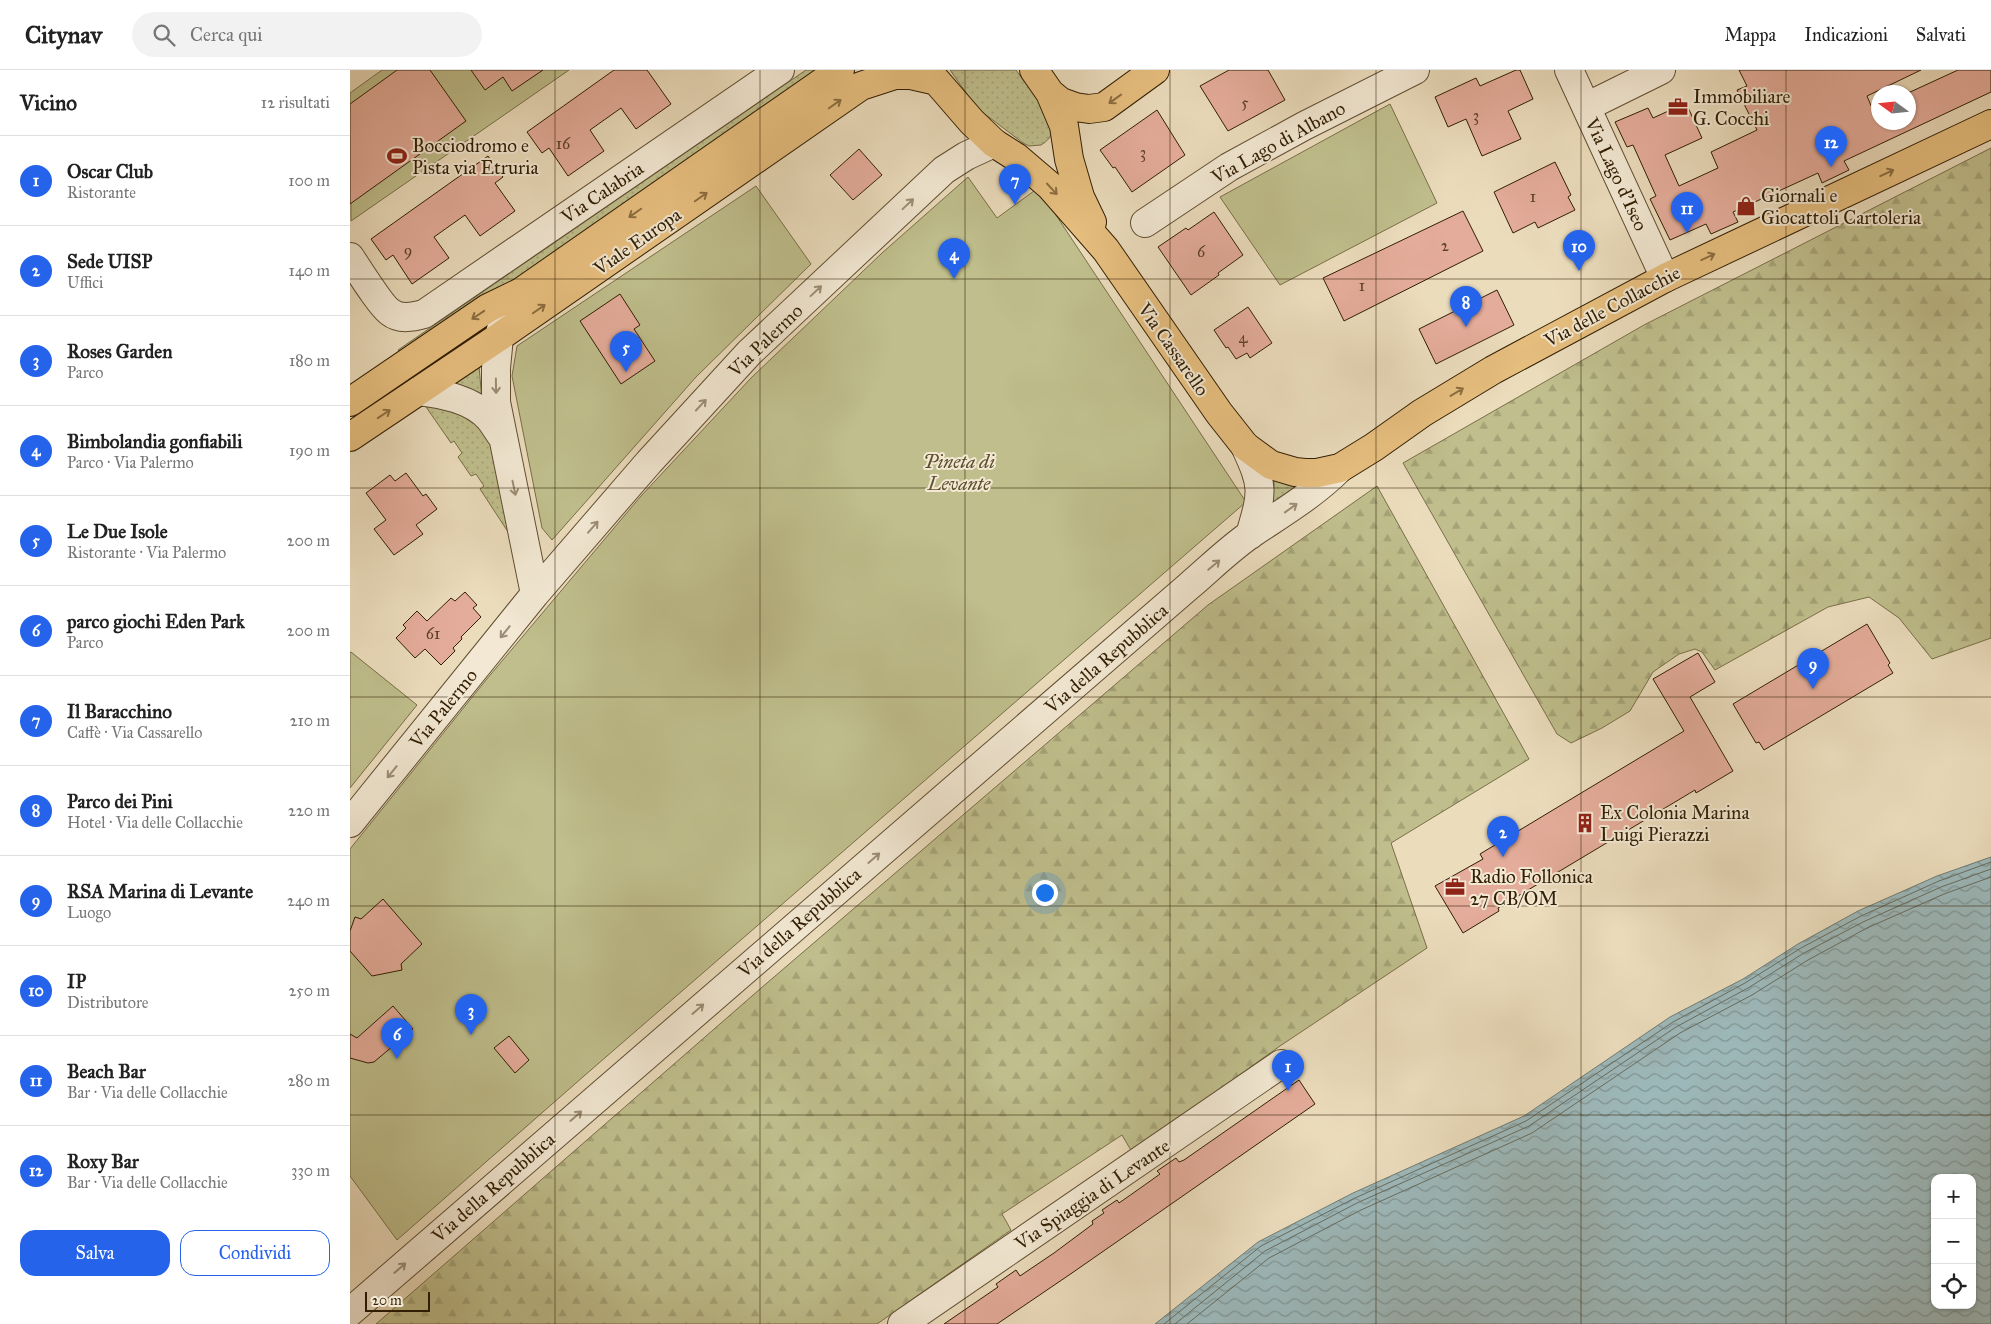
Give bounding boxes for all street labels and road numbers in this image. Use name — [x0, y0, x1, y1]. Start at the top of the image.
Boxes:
street label: Via Lago di Albano — [1206, 96, 1350, 190]
street label: Via Lago d'Iseo — [1579, 113, 1653, 235]
street label: Via Calabria — [556, 156, 649, 229]
street label: Viale Europa — [588, 202, 686, 281]
street label: Via delle Collacchie — [1539, 261, 1684, 352]
street label: Via Cassarello — [1133, 298, 1214, 400]
street label: Via Palermo — [723, 299, 808, 382]
street label: Via della Repubblica — [1039, 598, 1173, 719]
street label: Via Palermo — [404, 664, 482, 753]
street label: Via della Repubblica — [732, 862, 866, 983]
street label: Via della Repubblica — [426, 1127, 560, 1248]
street label: Via Spiaggia di Levante — [1010, 1134, 1175, 1256]

